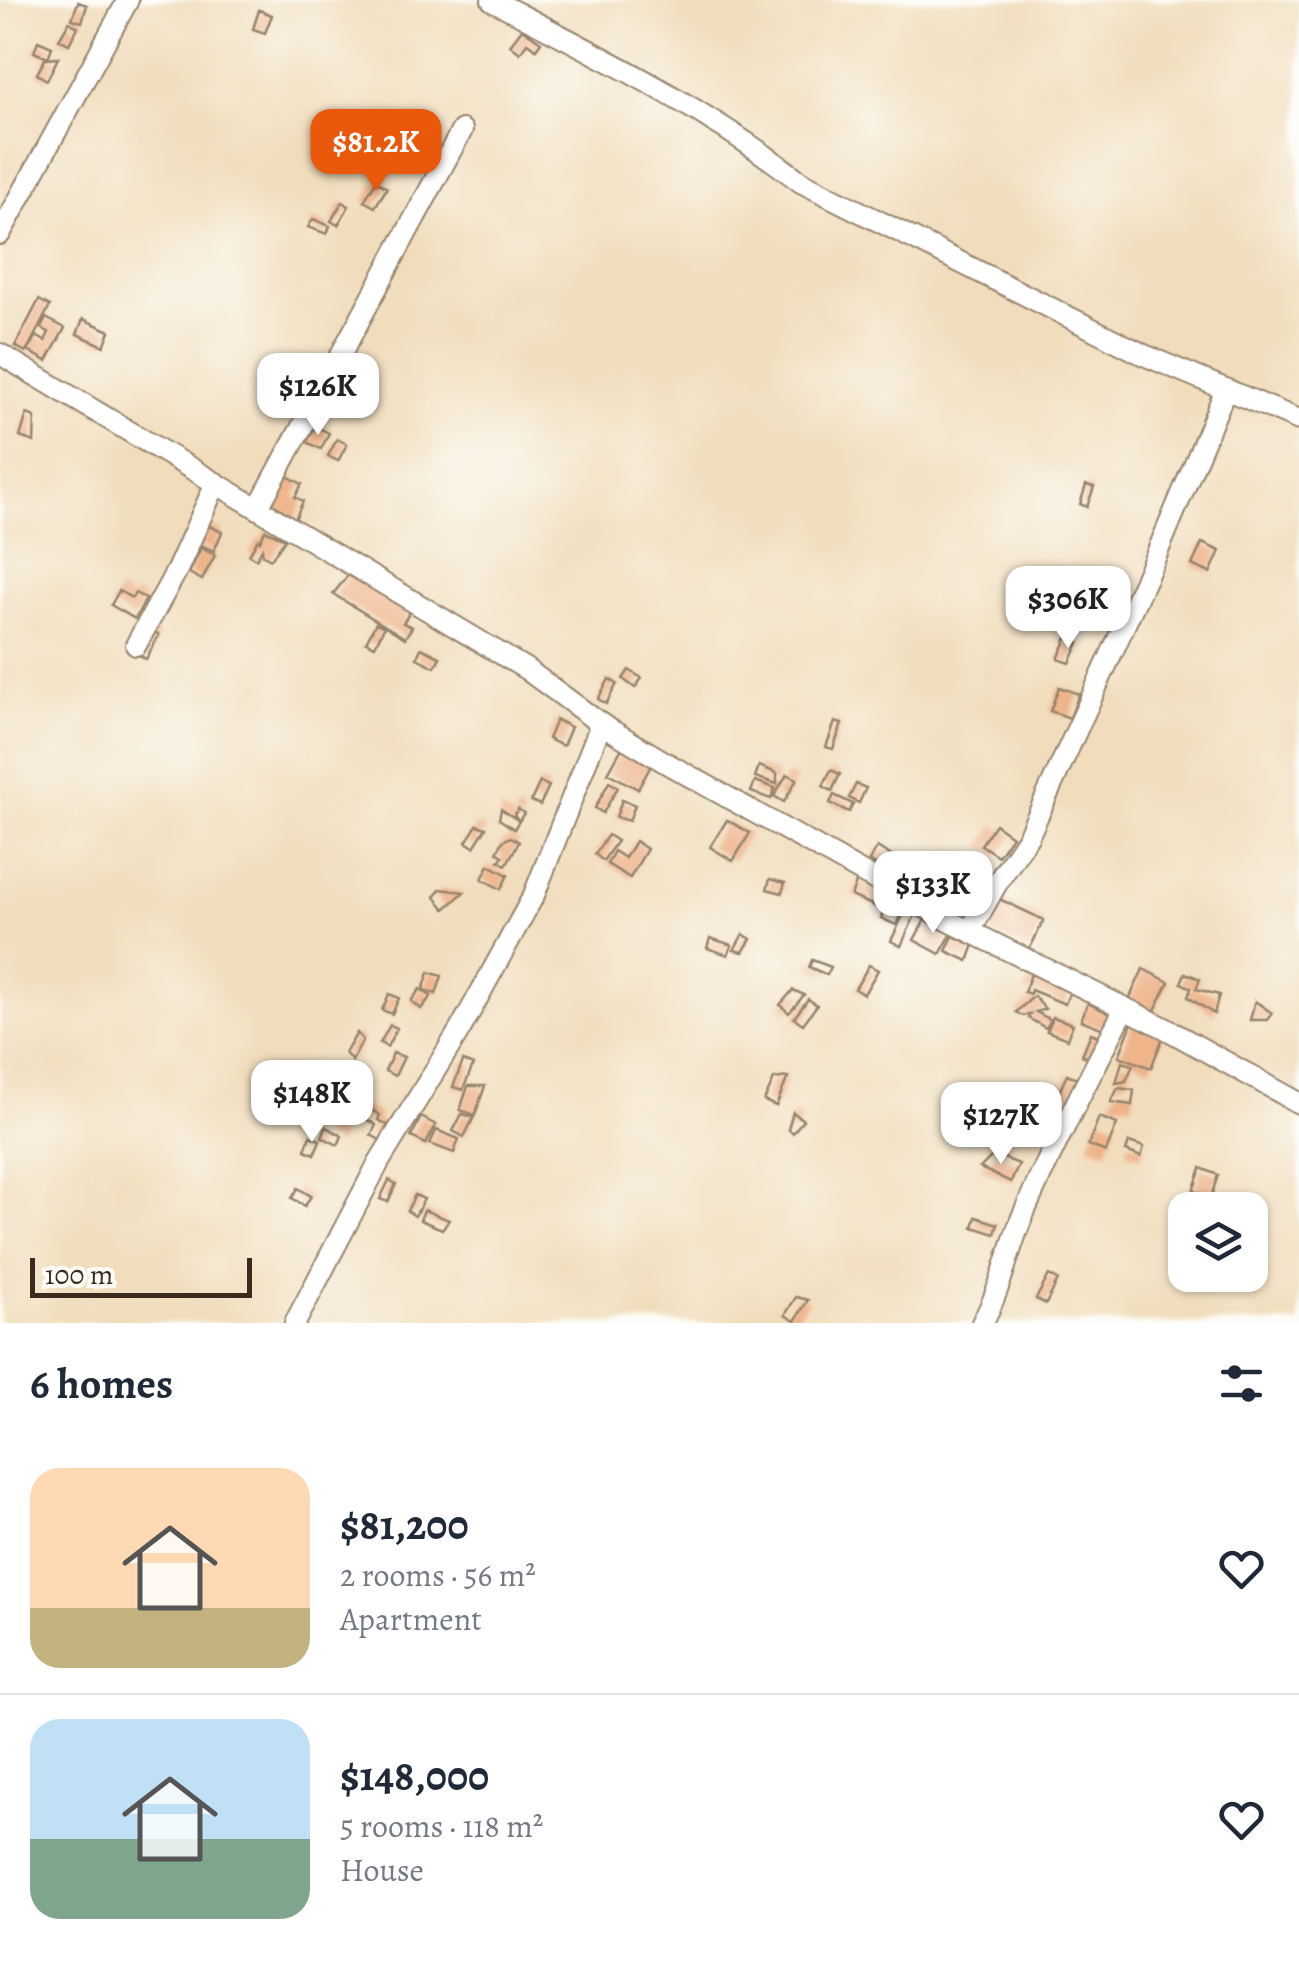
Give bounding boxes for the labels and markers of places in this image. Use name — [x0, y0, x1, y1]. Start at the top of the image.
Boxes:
pin: $81.2K — [295, 109, 457, 194]
pin: $126K — [248, 353, 388, 438]
pin: $306K — [998, 566, 1138, 651]
pin: $133K — [863, 851, 1003, 936]
pin: $148K — [242, 1060, 382, 1145]
pin: $127K — [931, 1082, 1071, 1167]

